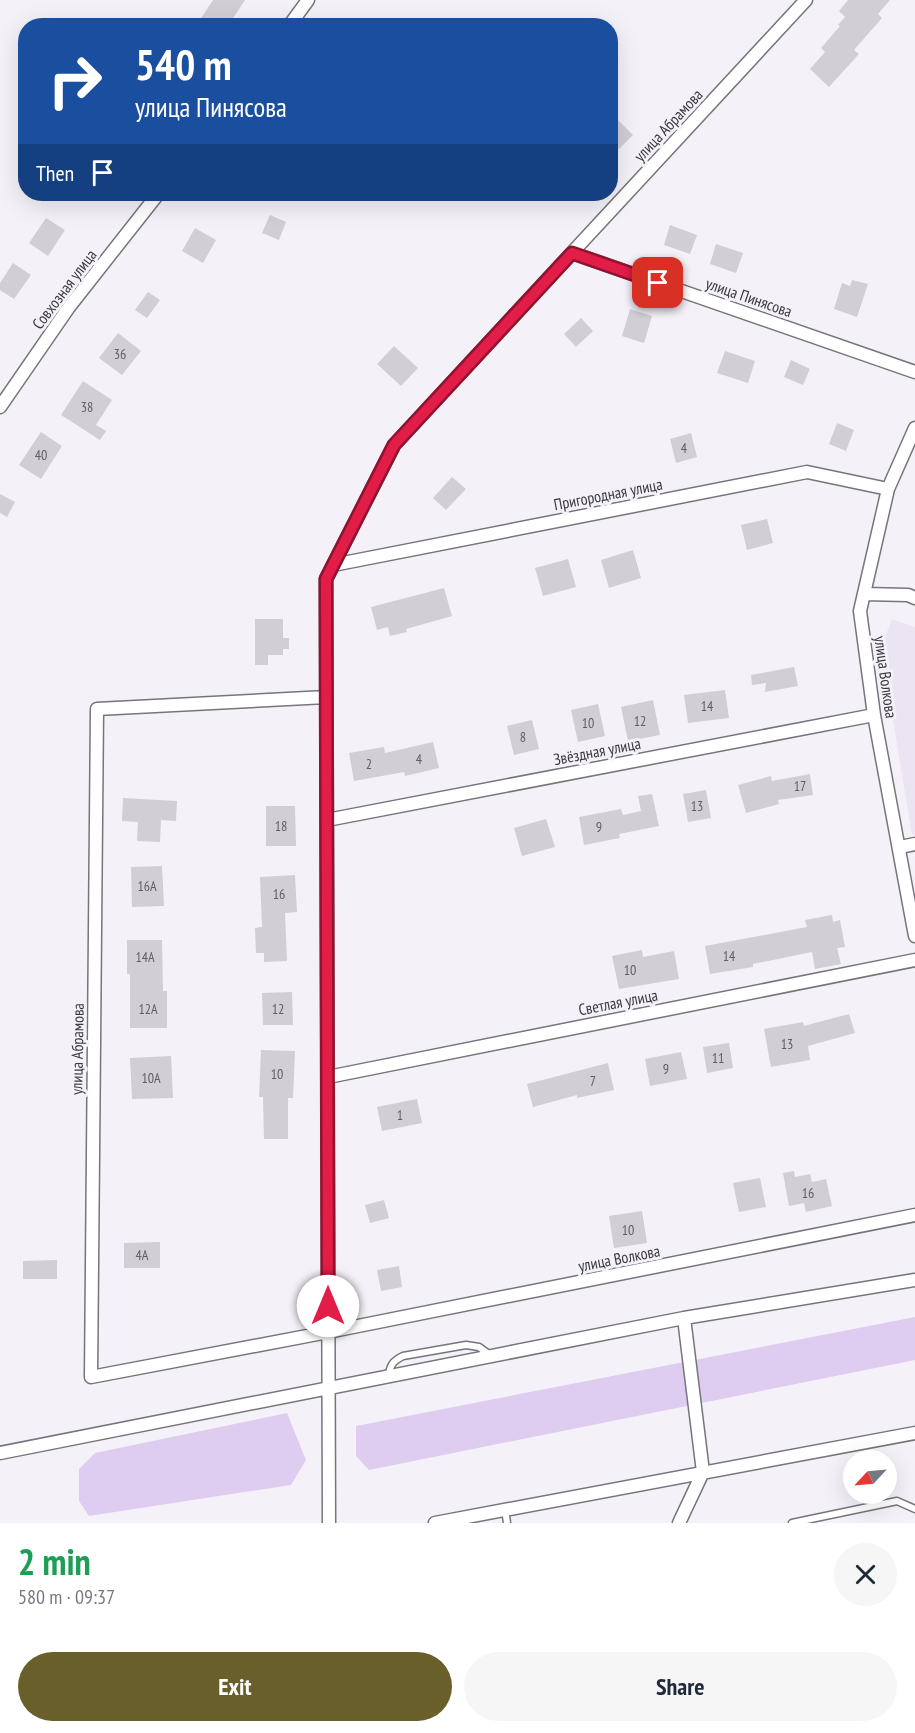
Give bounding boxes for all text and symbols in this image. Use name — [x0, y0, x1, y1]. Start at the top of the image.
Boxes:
text: 540 m — [135, 37, 232, 92]
icon: right — [36, 42, 114, 120]
street label: улица Абрамова — [629, 85, 707, 165]
text: улица Пинясова — [135, 90, 287, 124]
icon: arrive — [86, 156, 119, 189]
text: Then — [36, 159, 74, 187]
street label: Совхозная улица — [27, 245, 101, 333]
pin — [632, 257, 683, 308]
icon: arrive — [641, 266, 674, 299]
street label: улица Пинясова — [703, 273, 795, 321]
house number: 36 — [114, 345, 126, 363]
house number: 38 — [81, 398, 93, 416]
house number: 4 — [681, 439, 688, 457]
house number: 40 — [35, 446, 47, 464]
street label: Пригородная улица — [552, 474, 664, 514]
street label: улица Волкова — [870, 635, 902, 719]
house number: 14 — [701, 697, 714, 715]
house number: 12 — [634, 712, 646, 730]
house number: 10 — [582, 714, 594, 732]
house number: 8 — [520, 728, 526, 746]
street label: Звёздная улица — [552, 733, 642, 769]
house number: 4 — [416, 750, 423, 768]
house number: 2 — [366, 755, 372, 773]
house number: 17 — [794, 777, 806, 795]
house number: 13 — [691, 797, 703, 815]
house number: 18 — [275, 817, 287, 835]
house number: 9 — [596, 818, 602, 836]
house number: 16А — [137, 877, 157, 895]
house number: 16 — [273, 885, 285, 903]
house number: 14 — [723, 947, 736, 965]
house number: 14А — [135, 948, 155, 966]
house number: 10 — [624, 961, 636, 979]
street label: Светлая улица — [577, 985, 659, 1019]
house number: 12А — [138, 1000, 158, 1018]
house number: 12 — [272, 1000, 284, 1018]
street label: улица Абрамова — [66, 1003, 88, 1095]
house number: 13 — [781, 1035, 793, 1053]
house number: 11 — [712, 1049, 724, 1067]
house number: 9 — [663, 1060, 669, 1078]
house number: 10 — [271, 1065, 283, 1083]
house number: 10А — [141, 1069, 161, 1087]
house number: 7 — [590, 1072, 596, 1090]
house number: 1 — [397, 1106, 403, 1124]
house number: 16 — [802, 1184, 814, 1202]
house number: 10 — [622, 1221, 634, 1239]
street label: улица Волкова — [576, 1240, 662, 1276]
house number: 4А — [136, 1246, 149, 1264]
position arrow — [296, 1274, 360, 1338]
north arrow — [843, 1450, 897, 1504]
map controls — [843, 1450, 897, 1504]
text: 2 min — [18, 1538, 91, 1585]
button: close — [834, 1543, 897, 1606]
text: 580 m · 09:37 — [18, 1584, 115, 1610]
button: Exit — [18, 1652, 452, 1721]
button: Share — [464, 1652, 897, 1721]

